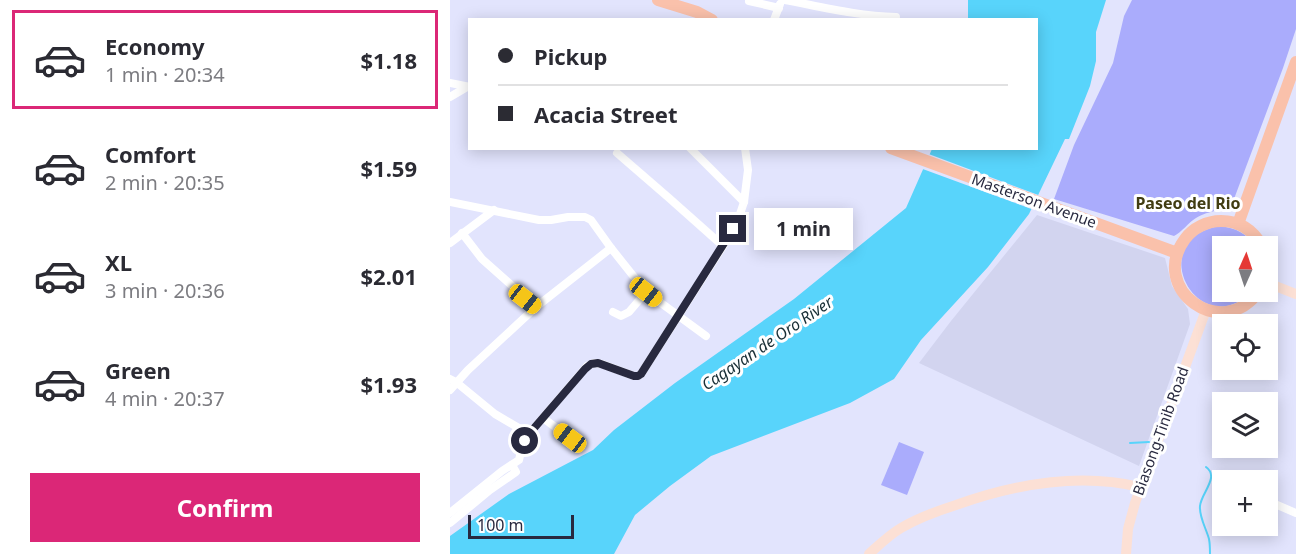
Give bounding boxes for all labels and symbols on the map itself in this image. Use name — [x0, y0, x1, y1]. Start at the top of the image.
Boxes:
street label: Masterson Avenue — [969, 168, 1099, 232]
district label: Paseo del Rio — [1135, 192, 1241, 214]
callout: 1 min — [754, 208, 853, 250]
route end — [719, 215, 746, 242]
north arrow — [1212, 236, 1278, 302]
car — [626, 274, 666, 310]
car — [505, 281, 545, 317]
water label: Cagayan de Oro River — [697, 290, 838, 395]
street label: Biasong-Tinib Road — [1127, 364, 1193, 498]
car — [550, 420, 590, 456]
route start — [511, 427, 538, 454]
scale bar — [468, 512, 574, 540]

